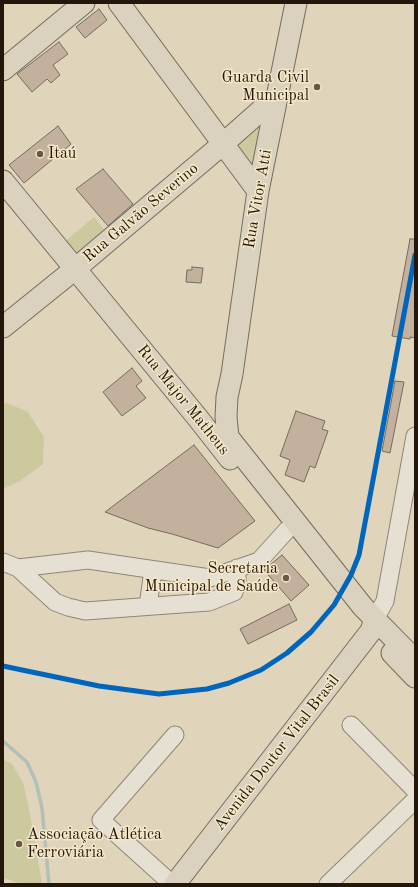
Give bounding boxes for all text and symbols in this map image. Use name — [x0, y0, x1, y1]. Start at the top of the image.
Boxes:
place label: Guarda Civil Municipal — [222, 68, 309, 106]
marker: Guarda Civil Municipal — [312, 82, 322, 92]
place label: Itaú — [48, 144, 76, 164]
street label: Rua Vitor Atti — [240, 148, 276, 250]
marker: Itaú — [35, 149, 45, 159]
street label: Rua Galvão Severino — [79, 159, 203, 267]
street label: Rua Major Matheus — [133, 341, 233, 459]
place label: Secretaria Municipal de Saúde — [145, 559, 278, 597]
marker: Secretaria Municipal de Saúde — [281, 573, 291, 583]
street label: Avenida Doutor Vital Brasil — [210, 671, 344, 835]
place label: Associação Atlética Ferroviária — [27, 825, 162, 863]
marker: Associação Atlética Ferroviária — [14, 839, 24, 849]

